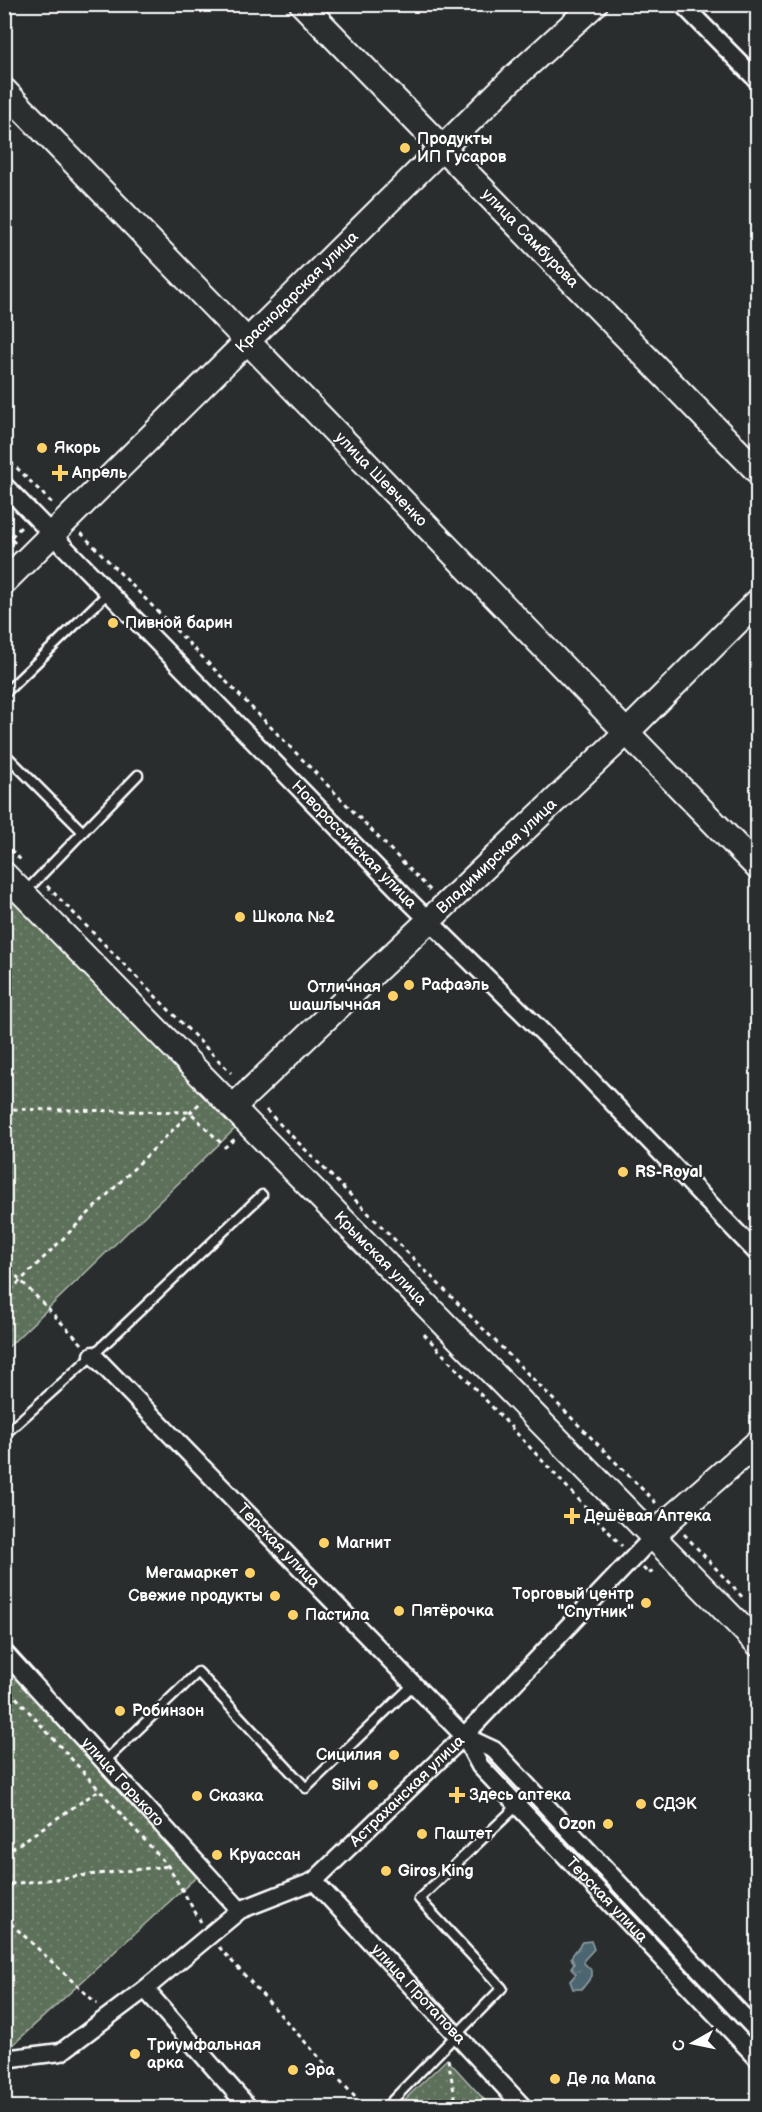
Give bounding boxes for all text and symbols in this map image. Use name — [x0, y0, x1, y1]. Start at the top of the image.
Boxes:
place label: Продукты ИП Гусаров — [417, 130, 507, 167]
marker: Продукты ИП Гусаров — [398, 141, 412, 155]
street label: улица Самбурова — [478, 185, 583, 292]
street label: Краснодарская улица — [231, 227, 362, 357]
street label: улица Шевченко — [331, 428, 431, 530]
place label: Якорь — [54, 439, 101, 458]
marker: Якорь — [35, 441, 49, 455]
place label: Апрель — [71, 464, 128, 483]
marker: Апрель — [53, 466, 67, 480]
place label: Пивной барин — [125, 614, 233, 633]
marker: Пивной барин — [106, 616, 120, 630]
street label: Новороссийская улица — [288, 777, 421, 913]
street label: Владимирская улица — [433, 794, 561, 918]
place label: Школа №2 — [252, 908, 335, 927]
marker: Школа №2 — [233, 910, 247, 924]
place label: Рафаэль — [421, 976, 490, 995]
place label: Отличная шашлычная — [289, 978, 381, 1015]
marker: Рафаэль — [402, 978, 416, 992]
marker: Отличная шашлычная — [386, 989, 400, 1003]
place label: RS-Royal — [635, 1163, 703, 1182]
marker: RS-Royal — [616, 1165, 630, 1179]
street label: Крымская улица — [330, 1207, 431, 1310]
street label: Терская улица — [233, 1499, 324, 1592]
place label: Дешёвая Аптека — [584, 1507, 712, 1526]
marker: Дешёвая Аптека — [565, 1509, 579, 1523]
place label: Магнит — [336, 1534, 391, 1553]
marker: Магнит — [317, 1536, 331, 1550]
place label: Мегамаркет — [146, 1564, 238, 1583]
marker: Мегамаркет — [243, 1566, 257, 1580]
place label: Торговый центр "Спутник" — [512, 1585, 635, 1622]
place label: Свежие продукты — [128, 1587, 263, 1606]
marker: Свежие продукты — [268, 1589, 282, 1603]
marker: Торговый центр "Спутник" — [639, 1596, 653, 1610]
place label: Пятёрочка — [411, 1602, 494, 1621]
marker: Пятёрочка — [392, 1604, 406, 1618]
place label: Пастила — [305, 1606, 370, 1625]
marker: Пастила — [286, 1608, 300, 1622]
place label: Робинзон — [132, 1702, 204, 1721]
marker: Робинзон — [113, 1704, 127, 1718]
street label: Астраханская улица — [345, 1731, 469, 1851]
street label: улица Горького — [77, 1734, 168, 1830]
place label: Сицилия — [316, 1746, 382, 1765]
marker: Сицилия — [387, 1748, 401, 1762]
place label: Silvi — [332, 1776, 361, 1795]
marker: Silvi — [366, 1778, 380, 1792]
place label: Здесь аптека — [469, 1786, 572, 1805]
place label: Сказка — [209, 1787, 264, 1806]
marker: Здесь аптека — [450, 1788, 464, 1802]
marker: Сказка — [190, 1789, 204, 1803]
place label: СДЭК — [653, 1795, 697, 1814]
marker: СДЭК — [634, 1797, 648, 1811]
place label: Ozon — [559, 1815, 596, 1834]
marker: Ozon — [601, 1817, 615, 1831]
place label: Паштет — [434, 1825, 493, 1844]
marker: Паштет — [415, 1827, 429, 1841]
place label: Круассан — [229, 1846, 301, 1865]
marker: Круассан — [210, 1848, 224, 1862]
street label: Терская улица — [562, 1853, 652, 1947]
place label: Giros King — [398, 1862, 473, 1881]
marker: Giros King — [379, 1864, 393, 1878]
street label: улица Протапова — [368, 1940, 470, 2049]
north arrow — [663, 2013, 723, 2073]
place label: Триумфальная арка — [147, 2036, 261, 2073]
text: С — [669, 2038, 690, 2052]
marker: Триумфальная арка — [128, 2047, 142, 2061]
place label: Эра — [305, 2061, 335, 2080]
marker: Эра — [286, 2063, 300, 2077]
place label: Де ла Мапа — [567, 2070, 656, 2089]
marker: Де ла Мапа — [548, 2072, 562, 2086]

